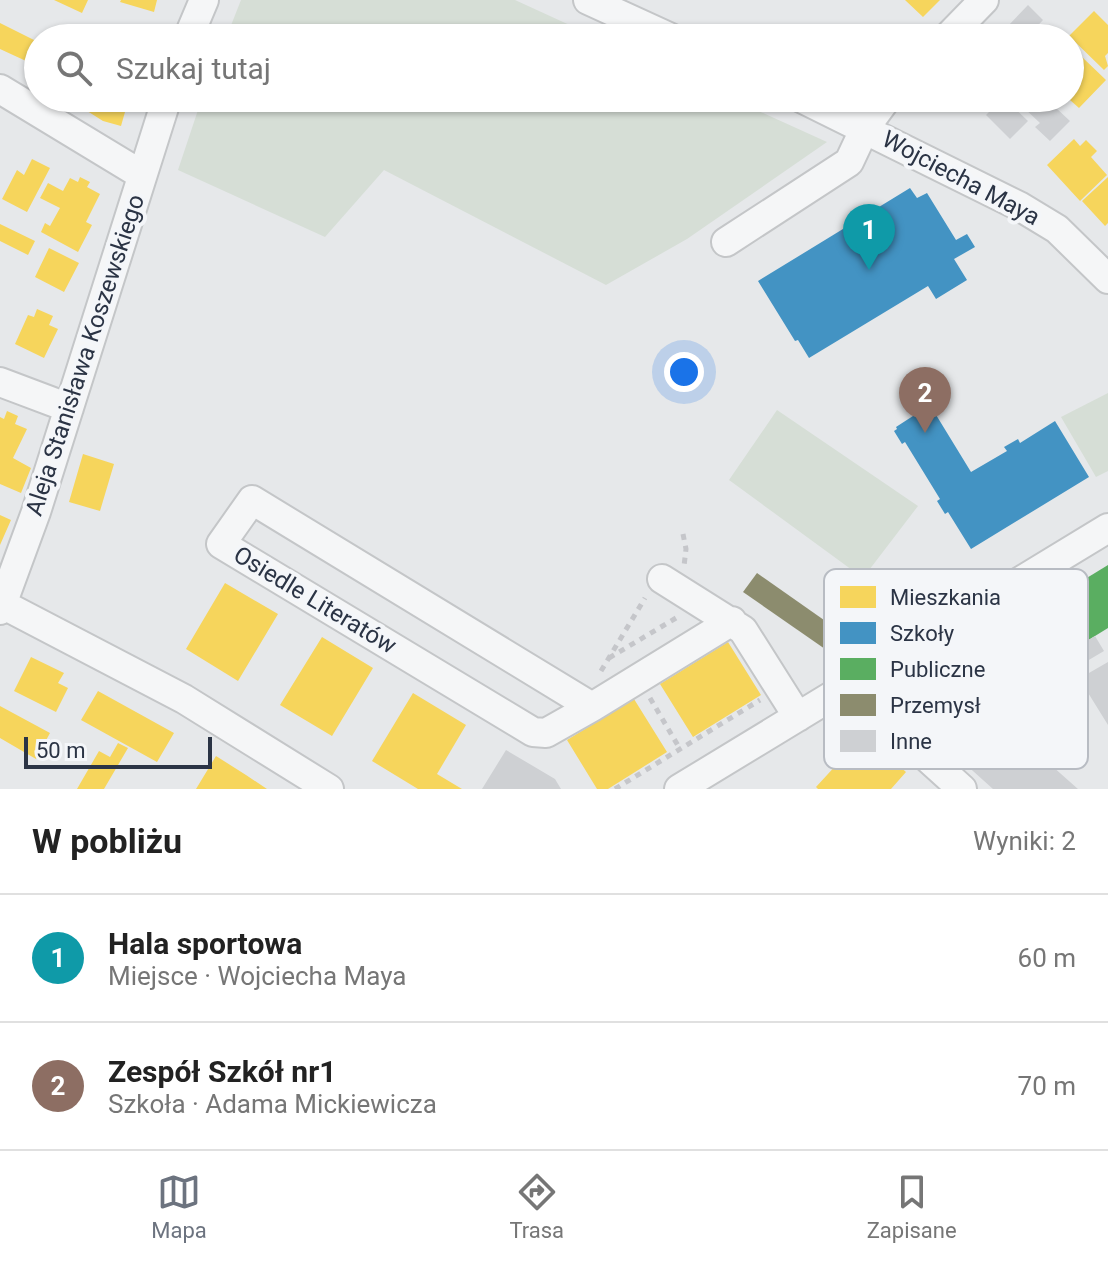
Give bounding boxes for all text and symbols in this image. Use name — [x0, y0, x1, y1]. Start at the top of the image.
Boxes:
search box — [24, 24, 1084, 112]
icon: search — [52, 46, 96, 90]
text: Szukaj tutaj — [116, 51, 271, 86]
street label: Wojciecha Maya — [877, 125, 1045, 231]
street label: Aleja Stanisława Koszewskiego — [20, 191, 150, 519]
pin: 1 — [843, 204, 895, 270]
your location — [664, 352, 704, 392]
pin: 2 — [899, 367, 951, 433]
street label: Osiedle Literatów — [229, 540, 401, 660]
legend — [824, 569, 1088, 769]
text: Mieszkania — [890, 585, 1001, 610]
text: Szkoły — [890, 621, 955, 646]
text: Publiczne — [890, 657, 985, 682]
text: Przemysł — [890, 693, 981, 718]
text: Inne — [890, 729, 932, 754]
scale bar — [24, 733, 212, 769]
text: 50 m — [36, 738, 85, 763]
text: W pobliżu — [32, 821, 182, 861]
text: Wyniki: 2 — [973, 826, 1076, 856]
text: Hala sportowa — [108, 926, 302, 961]
text: 1 — [51, 943, 65, 973]
text: 60 m — [1018, 943, 1076, 973]
text: Miejsce · Wojciecha Maya — [108, 961, 406, 991]
text: Zespół Szkół nr1 — [108, 1054, 336, 1089]
text: 2 — [51, 1071, 65, 1101]
text: 70 m — [1018, 1071, 1076, 1101]
text: Szkoła · Adama Mickiewicza — [108, 1089, 437, 1119]
tab: Mapa — [151, 1170, 207, 1243]
tab: Trasa — [509, 1170, 564, 1243]
tab: Zapisane — [867, 1170, 957, 1243]

